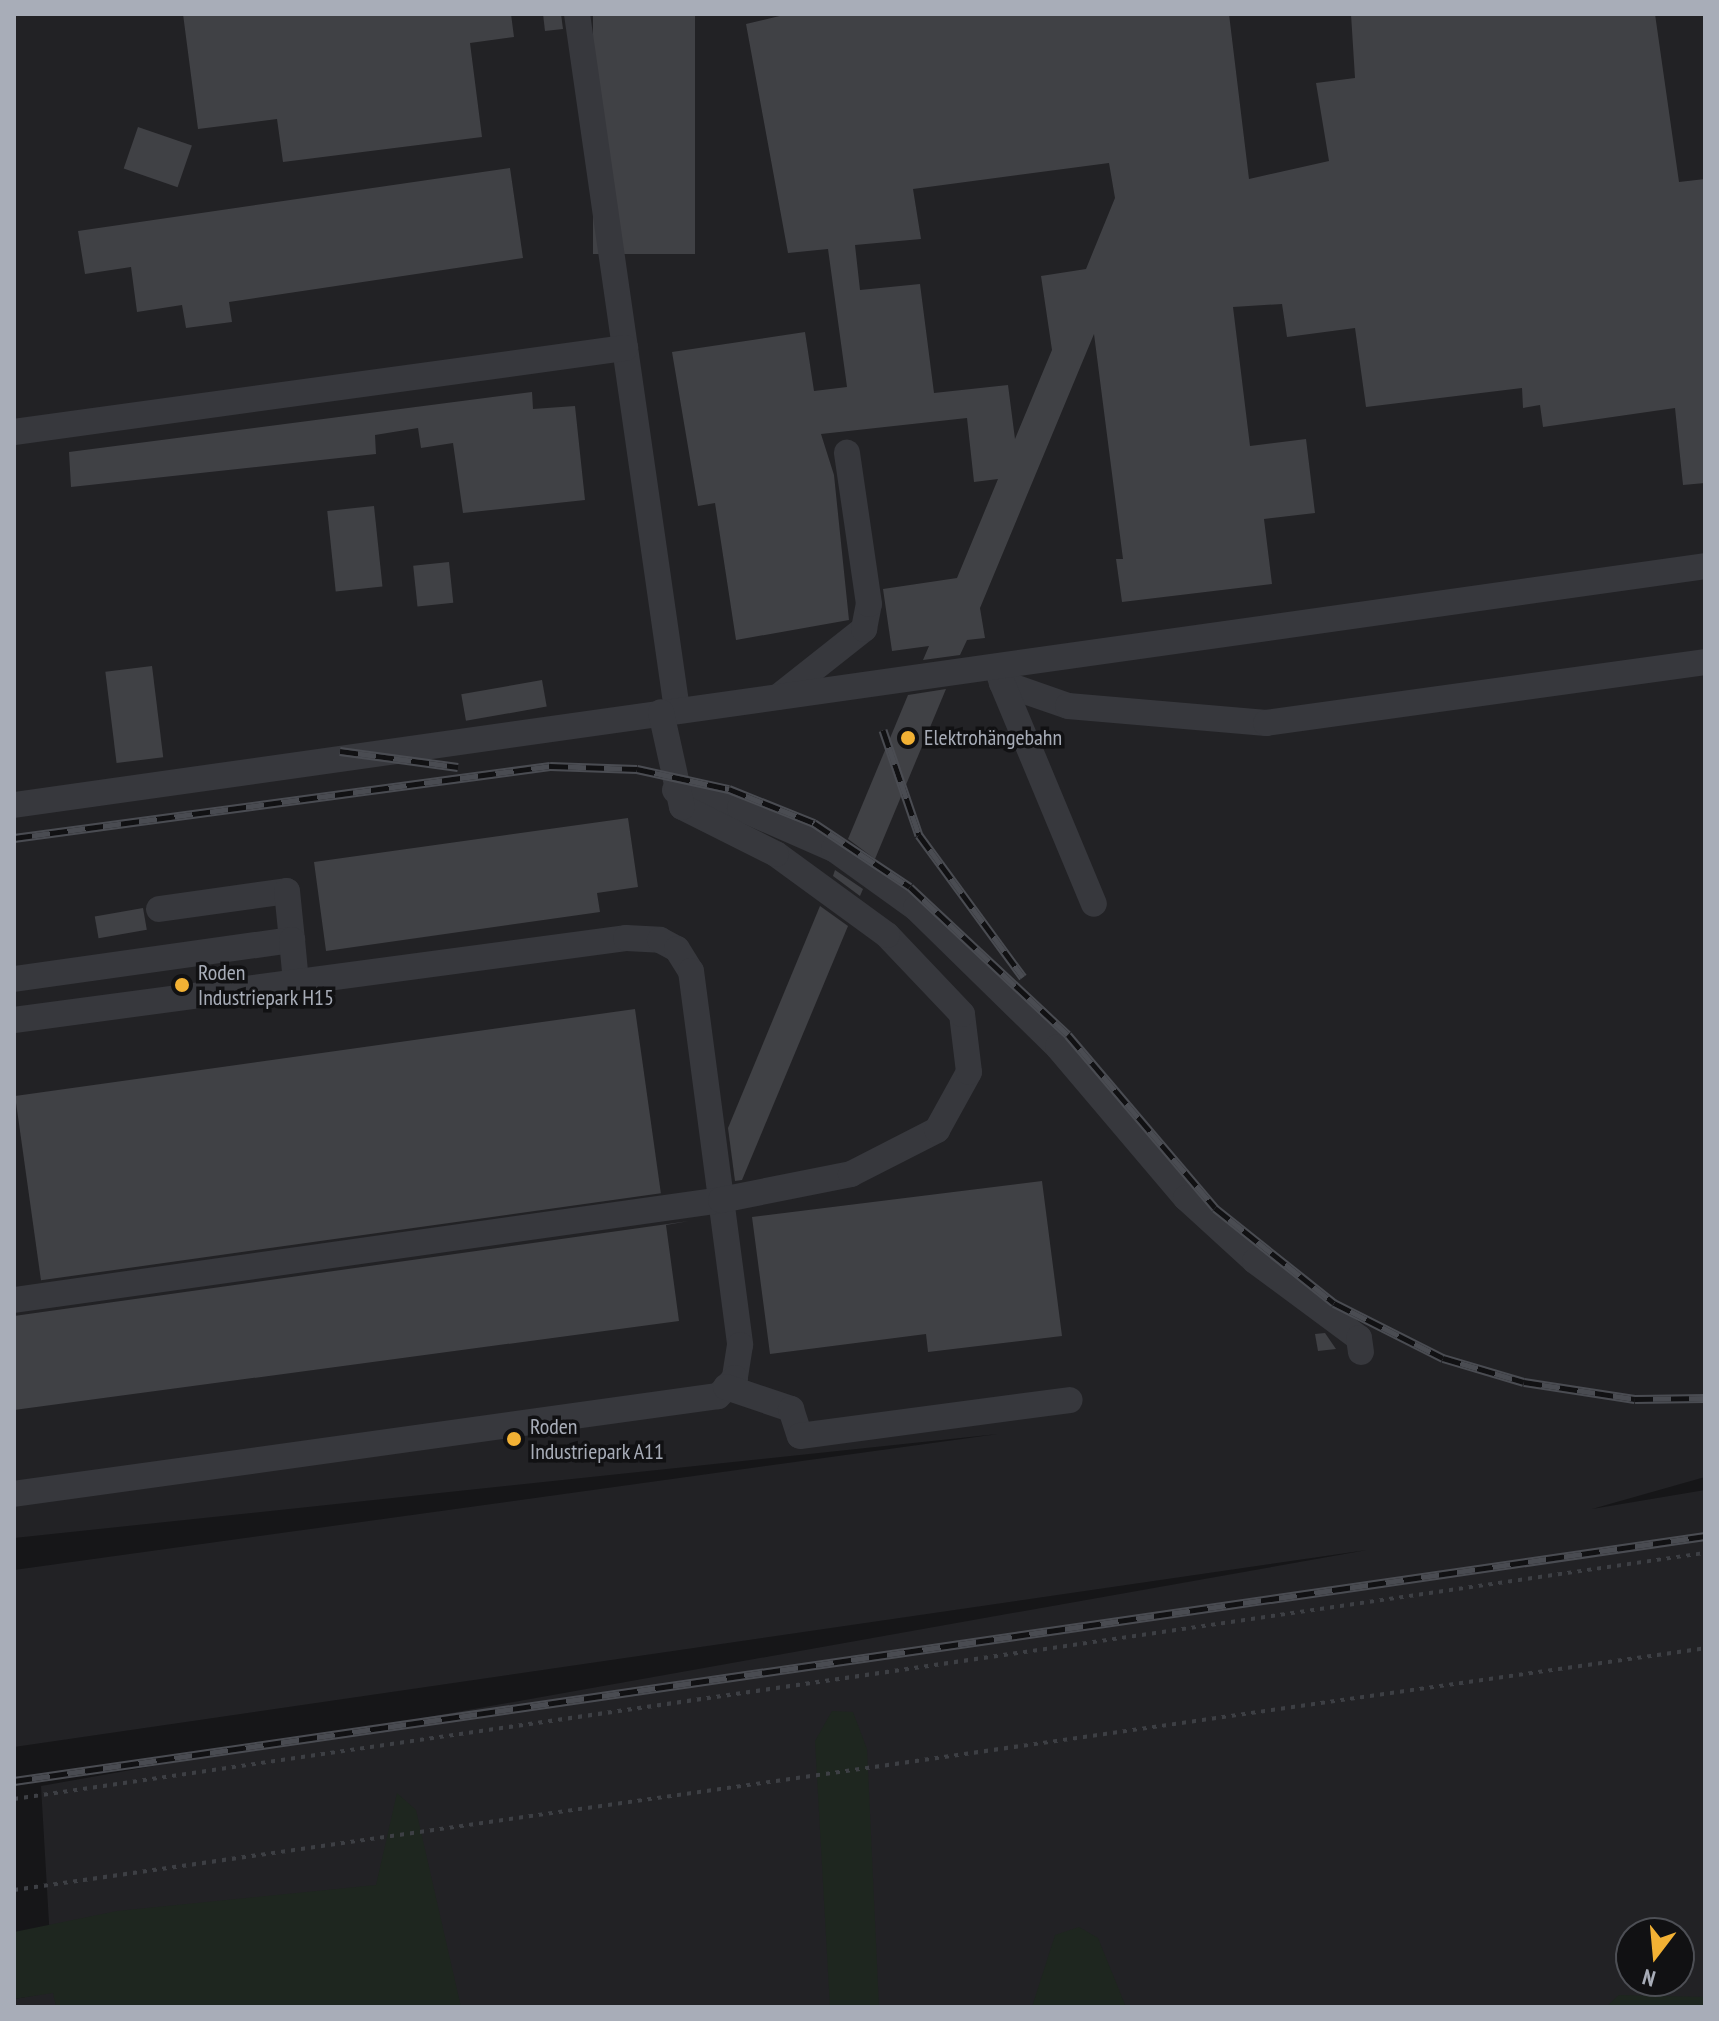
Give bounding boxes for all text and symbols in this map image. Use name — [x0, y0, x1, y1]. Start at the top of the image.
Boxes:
place label: Elektrohängebahn — [924, 725, 1062, 751]
marker: Elektrohängebahn — [899, 729, 917, 747]
place label: Roden Industriepark H15 — [198, 959, 334, 1010]
marker: Roden Industriepark H15 — [173, 976, 191, 994]
place label: Roden Industriepark A11 — [530, 1413, 665, 1464]
marker: Roden Industriepark A11 — [505, 1430, 523, 1448]
north arrow — [1615, 1917, 1695, 1997]
text: N — [1639, 1963, 1659, 1993]

